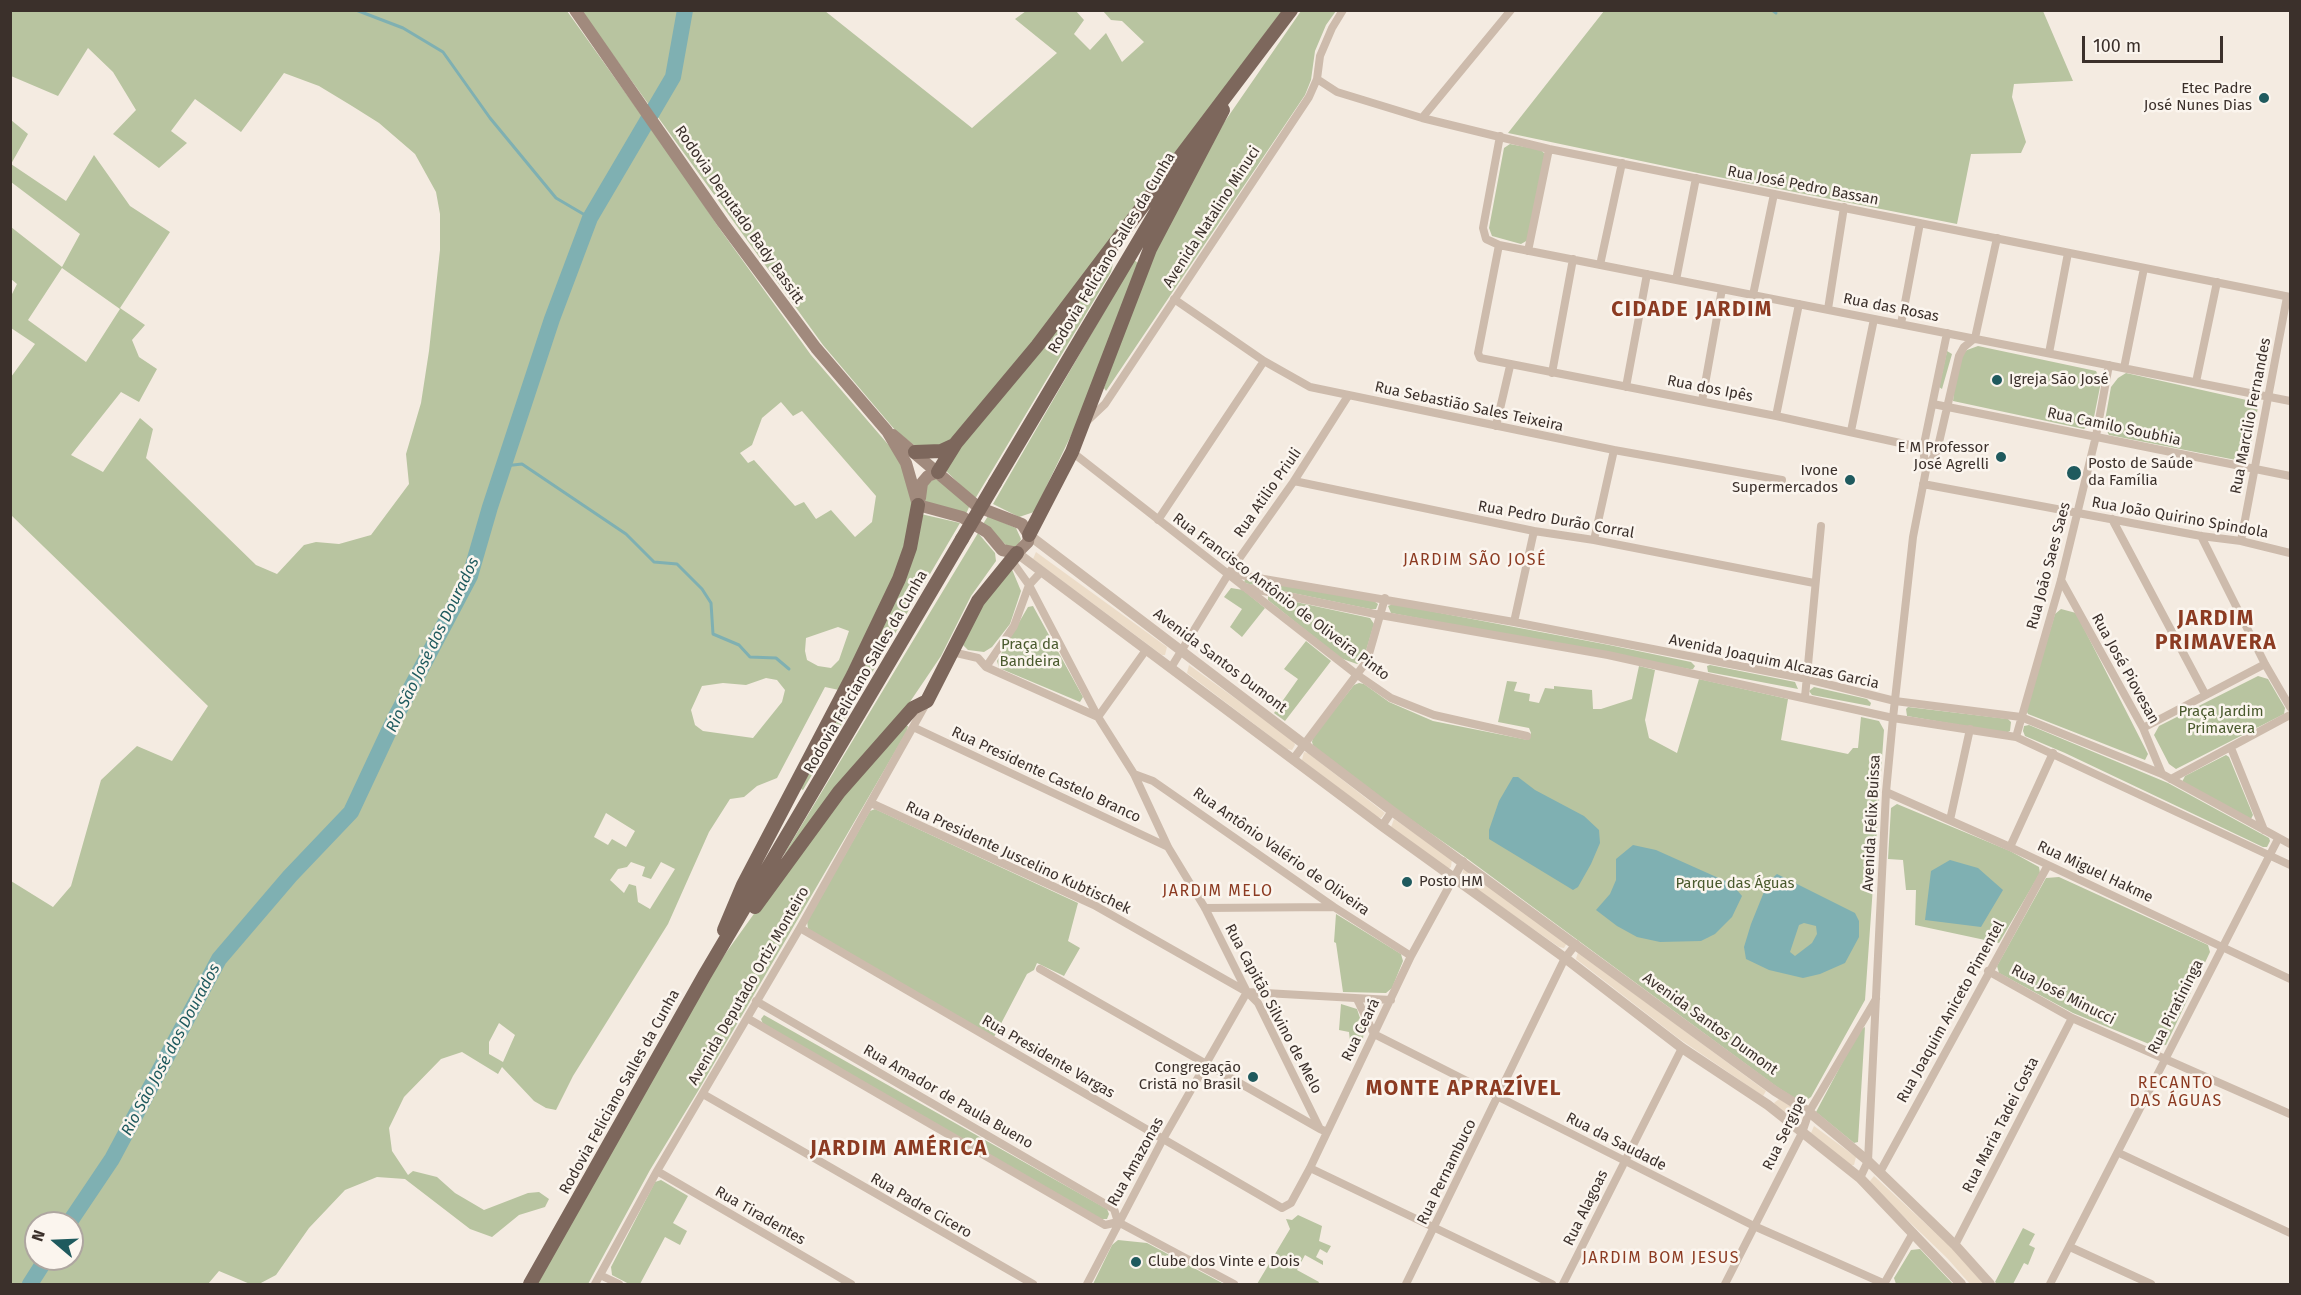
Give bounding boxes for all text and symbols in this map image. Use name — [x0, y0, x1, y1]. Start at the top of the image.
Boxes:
scale bar — [2085, 24, 2226, 62]
text: 100 m — [2093, 35, 2141, 57]
place label: Etec Padre José Nunes Dias — [2144, 80, 2252, 115]
marker: Etec Padre José Nunes Dias — [2257, 91, 2271, 105]
street label: Rodovia Deputado Bady Bassitt — [670, 122, 808, 308]
street label: Avenida Natalino Minuci — [1160, 143, 1264, 291]
street label: Rodovia Feliciano Salles da Cunha — [1045, 149, 1179, 357]
street label: Rua José Pedro Bassan — [1726, 163, 1880, 209]
street label: Rua das Rosas — [1841, 290, 1941, 326]
district label: CIDADE JARDIM — [1611, 297, 1773, 323]
street label: Rua Marcilio Fernandes — [2227, 336, 2275, 496]
place label: Igreja São José — [2009, 371, 2109, 389]
street label: Rua dos Ipês — [1666, 372, 1754, 406]
marker: Igreja São José — [1990, 373, 2004, 387]
street label: Rua Sebastião Sales Teixeira — [1373, 378, 1565, 436]
street label: Rua Camilo Soubhia — [2045, 404, 2183, 450]
place label: E M Professor José Agrelli — [1897, 439, 1989, 474]
street label: Rua Atilio Priuli — [1230, 445, 1306, 541]
marker: E M Professor José Agrelli — [1994, 450, 2008, 464]
place label: Posto de Saúde da Família — [2088, 455, 2193, 490]
place label: Ivone Supermercados — [1732, 462, 1838, 497]
marker: Posto de Saúde da Família — [2065, 464, 2083, 482]
marker: Ivone Supermercados — [1843, 473, 1857, 487]
street label: Rua João Quirino Spindola — [2090, 494, 2270, 542]
street label: Rua Pedro Durão Corral — [1476, 497, 1636, 543]
street label: Rua João Saes Saes — [2023, 500, 2075, 632]
street label: Rua Francisco Antônio de Oliveira Pinto — [1169, 509, 1393, 685]
district label: JARDIM SÃO JOSÉ — [1403, 551, 1547, 571]
water label: Rio São José dos Dourados — [382, 555, 484, 735]
street label: Rodovia Feliciano Salles da Cunha — [800, 567, 932, 777]
street label: Avenida Santos Dumont — [1150, 605, 1290, 717]
district label: JARDIM PRIMAVERA — [2155, 606, 2277, 656]
street label: Rua José Piovesan — [2087, 611, 2163, 727]
street label: Avenida Joaquim Alcazas Garcia — [1667, 631, 1881, 693]
park label: Praça da Bandeira — [1000, 636, 1060, 671]
park label: Praça Jardim Primavera — [2178, 703, 2264, 738]
street label: Rua Presidente Castelo Branco — [948, 723, 1144, 827]
street label: Avenida Félix Buissa — [1859, 754, 1885, 892]
street label: Rua Antônio Valério de Oliveira — [1189, 784, 1373, 920]
street label: Rua Presidente Juscelino Kubtischek — [902, 798, 1134, 918]
street label: Rua Miguel Hakme — [2034, 837, 2156, 907]
place label: Posto HM — [1419, 873, 1483, 891]
marker: Posto HM — [1400, 875, 1414, 889]
park label: Parque das Águas — [1675, 875, 1795, 893]
district label: JARDIM MELO — [1162, 882, 1274, 902]
street label: Avenida Deputado Ortiz Monteiro — [685, 884, 813, 1088]
street label: Rua Joaquim Aniceto Pimentel — [1893, 918, 2009, 1106]
street label: Rua Capitão Silvino de Melo — [1221, 921, 1325, 1097]
street label: Rua Piratininga — [2145, 957, 2207, 1057]
water label: Rio São José dos Dourados — [117, 961, 225, 1139]
street label: Rua José Minucci — [2008, 961, 2118, 1029]
street label: Avenida Santos Dumont — [1639, 969, 1781, 1079]
street label: Rodovia Feliciano Salles da Cunha — [556, 986, 684, 1198]
street label: Rua Ceará — [1338, 996, 1384, 1064]
street label: Rua Presidente Vargas — [978, 1012, 1118, 1102]
street label: Rua Amador de Paula Bueno — [860, 1041, 1036, 1153]
street label: Rua Maria Tadei Costa — [1959, 1054, 2043, 1196]
place label: Congregação Cristã no Brasil — [1139, 1059, 1241, 1094]
marker: Congregação Cristã no Brasil — [1246, 1070, 1260, 1084]
district label: RECANTO DAS ÁGUAS — [2129, 1074, 2223, 1112]
district label: MONTE APRAZÍVEL — [1366, 1076, 1562, 1102]
street label: Rua Sergipe — [1759, 1093, 1811, 1173]
street label: Rua da Saudade — [1563, 1109, 1669, 1175]
street label: Rua Amazonas — [1104, 1115, 1168, 1209]
street label: Rua Pernambuco — [1414, 1116, 1480, 1228]
district label: JARDIM AMÉRICA — [810, 1136, 988, 1162]
street label: Rua Alagoas — [1560, 1167, 1612, 1249]
street label: Rua Padre Cicero — [867, 1170, 975, 1242]
street label: Rua Tiradentes — [711, 1183, 809, 1249]
north arrow — [24, 1211, 84, 1271]
text: N — [28, 1228, 49, 1244]
district label: JARDIM BOM JESUS — [1582, 1249, 1740, 1269]
place label: Clube dos Vinte e Dois — [1148, 1253, 1300, 1271]
marker: Clube dos Vinte e Dois — [1129, 1255, 1143, 1269]

